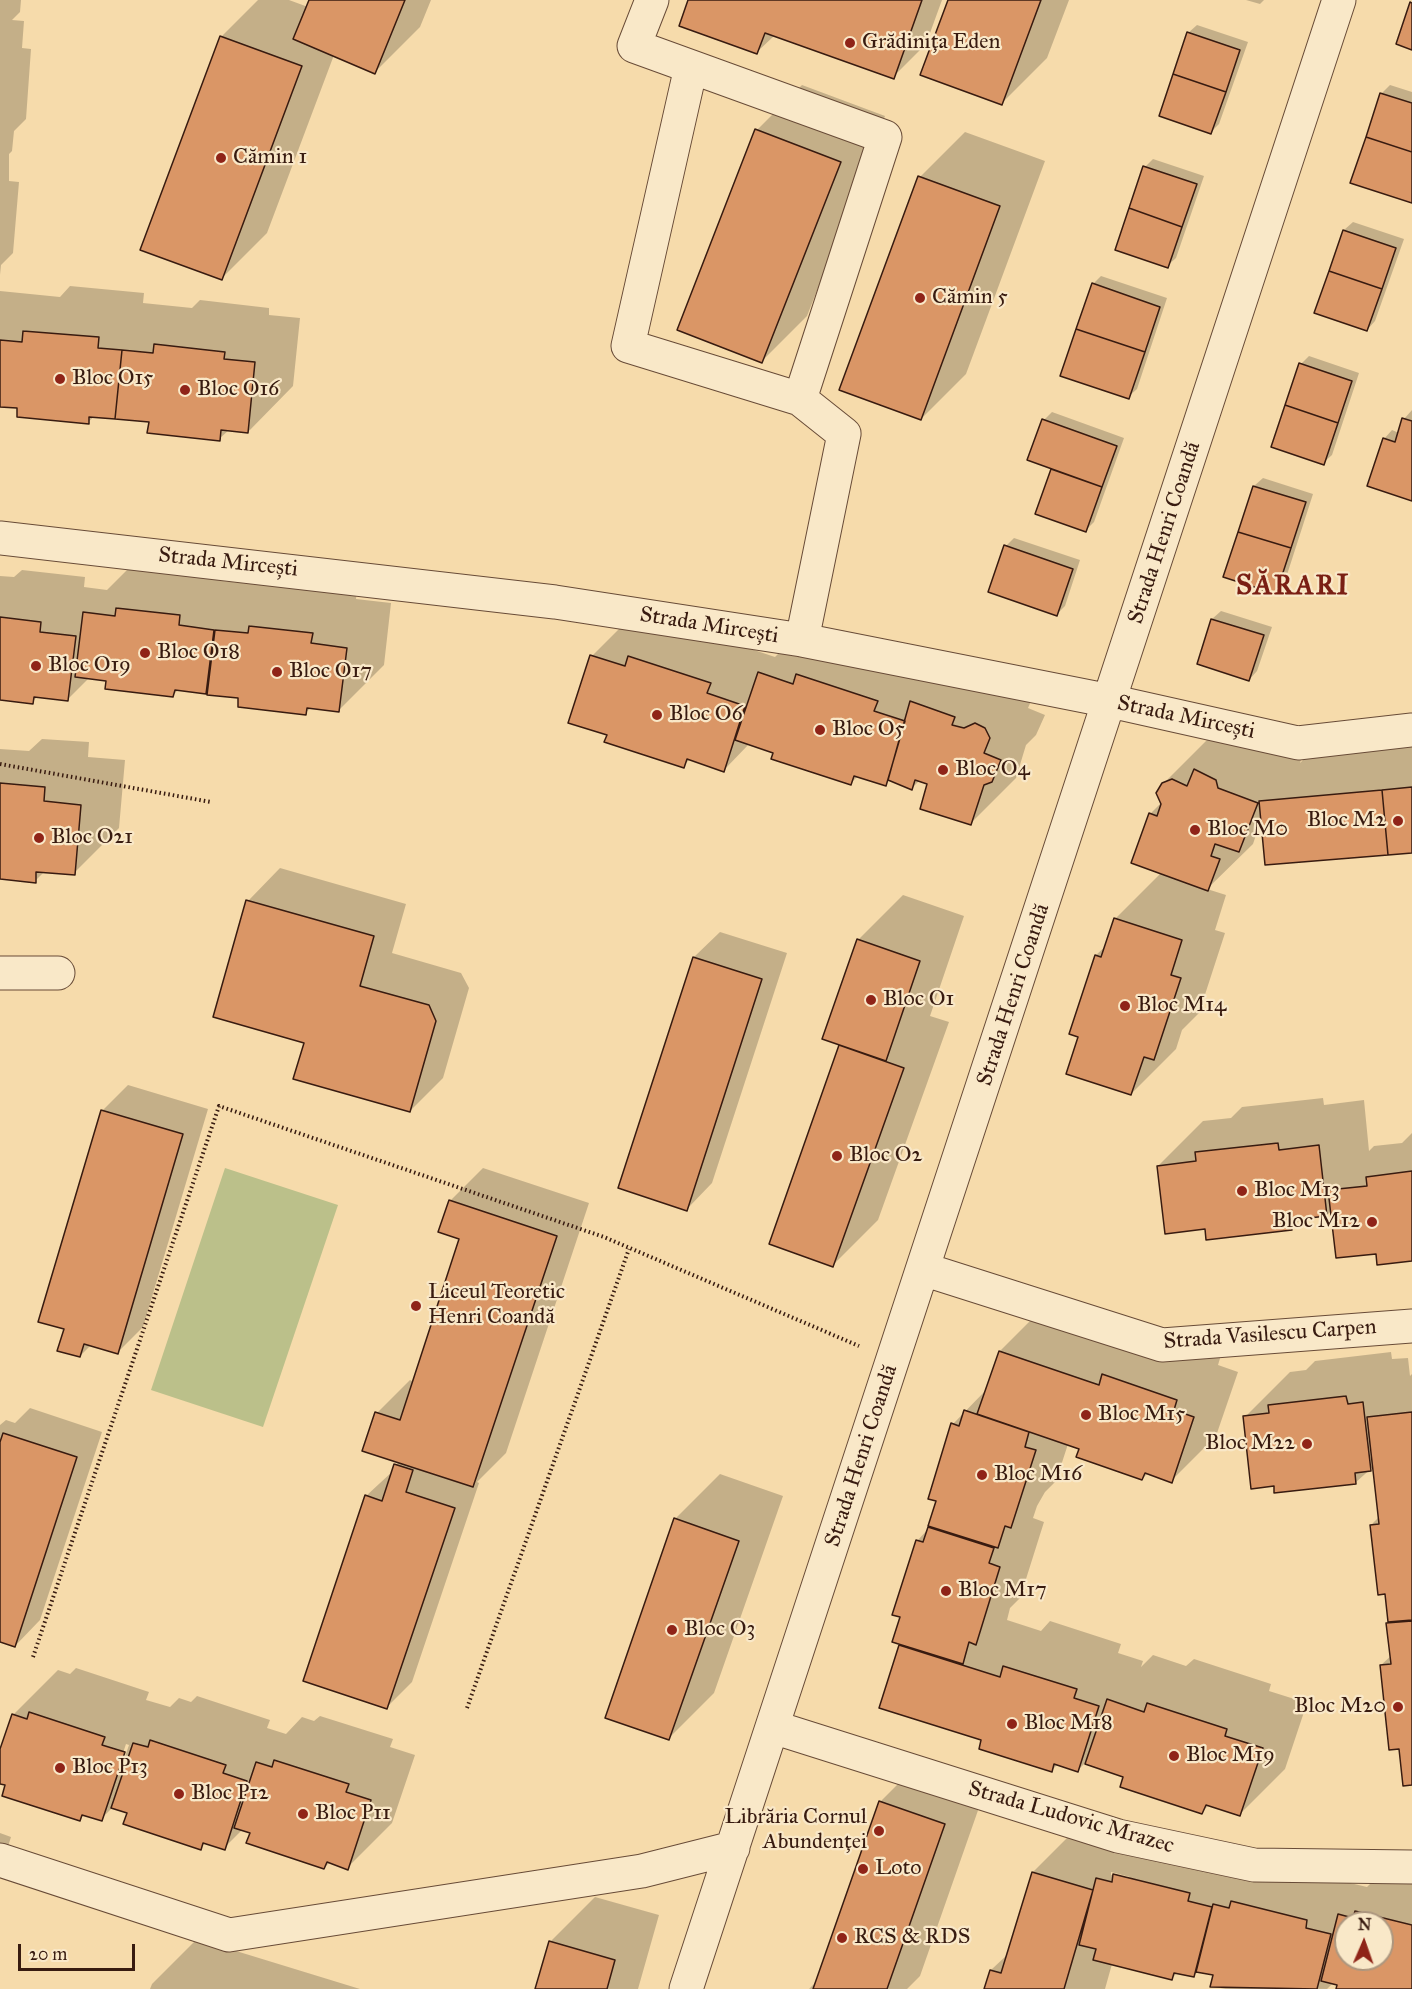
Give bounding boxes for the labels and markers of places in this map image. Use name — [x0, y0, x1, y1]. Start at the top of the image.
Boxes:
place label: Grădinița Eden — [862, 30, 1000, 56]
marker: Grădinița Eden — [843, 36, 857, 50]
place label: Cămin 1 — [233, 145, 307, 171]
marker: Cămin 1 — [214, 151, 228, 165]
place label: Cămin 5 — [932, 285, 1008, 311]
marker: Cămin 5 — [913, 291, 927, 305]
place label: Bloc O15 — [72, 366, 153, 392]
marker: Bloc O15 — [53, 372, 67, 386]
place label: Bloc O16 — [197, 377, 279, 403]
marker: Bloc O16 — [178, 383, 192, 397]
place label: Bloc O18 — [157, 640, 240, 666]
marker: Bloc O18 — [138, 646, 152, 660]
place label: Bloc O19 — [48, 653, 131, 679]
marker: Bloc O19 — [29, 659, 43, 673]
place label: Bloc O17 — [289, 659, 372, 685]
marker: Bloc O17 — [270, 665, 284, 679]
place label: Bloc O6 — [669, 702, 743, 728]
marker: Bloc O6 — [650, 708, 664, 722]
place label: Bloc O5 — [832, 717, 905, 743]
marker: Bloc O5 — [813, 723, 827, 737]
place label: Bloc O4 — [955, 757, 1030, 783]
marker: Bloc O4 — [936, 763, 950, 777]
place label: Bloc M2 — [1307, 808, 1386, 834]
marker: Bloc M2 — [1391, 814, 1405, 828]
place label: Bloc M0 — [1207, 817, 1288, 843]
marker: Bloc M0 — [1188, 823, 1202, 837]
place label: Bloc O21 — [51, 825, 133, 851]
marker: Bloc O21 — [32, 831, 46, 845]
place label: Bloc O1 — [883, 987, 954, 1013]
marker: Bloc O1 — [864, 993, 878, 1007]
place label: Bloc M14 — [1137, 993, 1226, 1019]
marker: Bloc M14 — [1118, 999, 1132, 1013]
place label: Bloc O2 — [849, 1143, 922, 1169]
marker: Bloc O2 — [830, 1149, 844, 1163]
place label: Bloc M13 — [1254, 1178, 1340, 1204]
marker: Bloc M13 — [1235, 1184, 1249, 1198]
place label: Bloc M12 — [1272, 1209, 1360, 1235]
marker: Bloc M12 — [1365, 1215, 1379, 1229]
place label: Liceul Teoretic Henri Coandă — [428, 1280, 565, 1332]
marker: Liceul Teoretic Henri Coandă — [409, 1299, 423, 1313]
place label: Bloc M15 — [1098, 1402, 1185, 1428]
marker: Bloc M15 — [1079, 1408, 1093, 1422]
place label: Bloc M22 — [1205, 1431, 1295, 1457]
marker: Bloc M22 — [1300, 1437, 1314, 1451]
place label: Bloc M16 — [994, 1462, 1082, 1488]
marker: Bloc M16 — [975, 1468, 989, 1482]
place label: Bloc M17 — [958, 1578, 1047, 1604]
marker: Bloc M17 — [939, 1584, 953, 1598]
place label: Bloc O3 — [684, 1617, 755, 1643]
marker: Bloc O3 — [665, 1623, 679, 1637]
place label: Bloc M20 — [1294, 1694, 1386, 1720]
marker: Bloc M20 — [1391, 1700, 1405, 1714]
place label: Bloc M18 — [1024, 1711, 1113, 1737]
marker: Bloc M18 — [1005, 1717, 1019, 1731]
place label: Bloc M19 — [1186, 1743, 1275, 1769]
marker: Bloc M19 — [1167, 1749, 1181, 1763]
place label: Bloc P13 — [72, 1755, 148, 1781]
marker: Bloc P13 — [53, 1761, 67, 1775]
place label: Bloc P12 — [191, 1781, 269, 1807]
marker: Bloc P12 — [172, 1787, 186, 1801]
place label: Bloc P11 — [315, 1801, 391, 1827]
place label: Librăria Cornul Abundenței — [724, 1805, 867, 1856]
marker: Bloc P11 — [296, 1807, 310, 1821]
marker: Librăria Cornul Abundenței — [872, 1824, 886, 1838]
place label: Loto — [875, 1856, 922, 1882]
marker: Loto — [856, 1862, 870, 1876]
place label: RCS & RDS — [854, 1925, 970, 1951]
marker: RCS & RDS — [835, 1931, 849, 1945]

